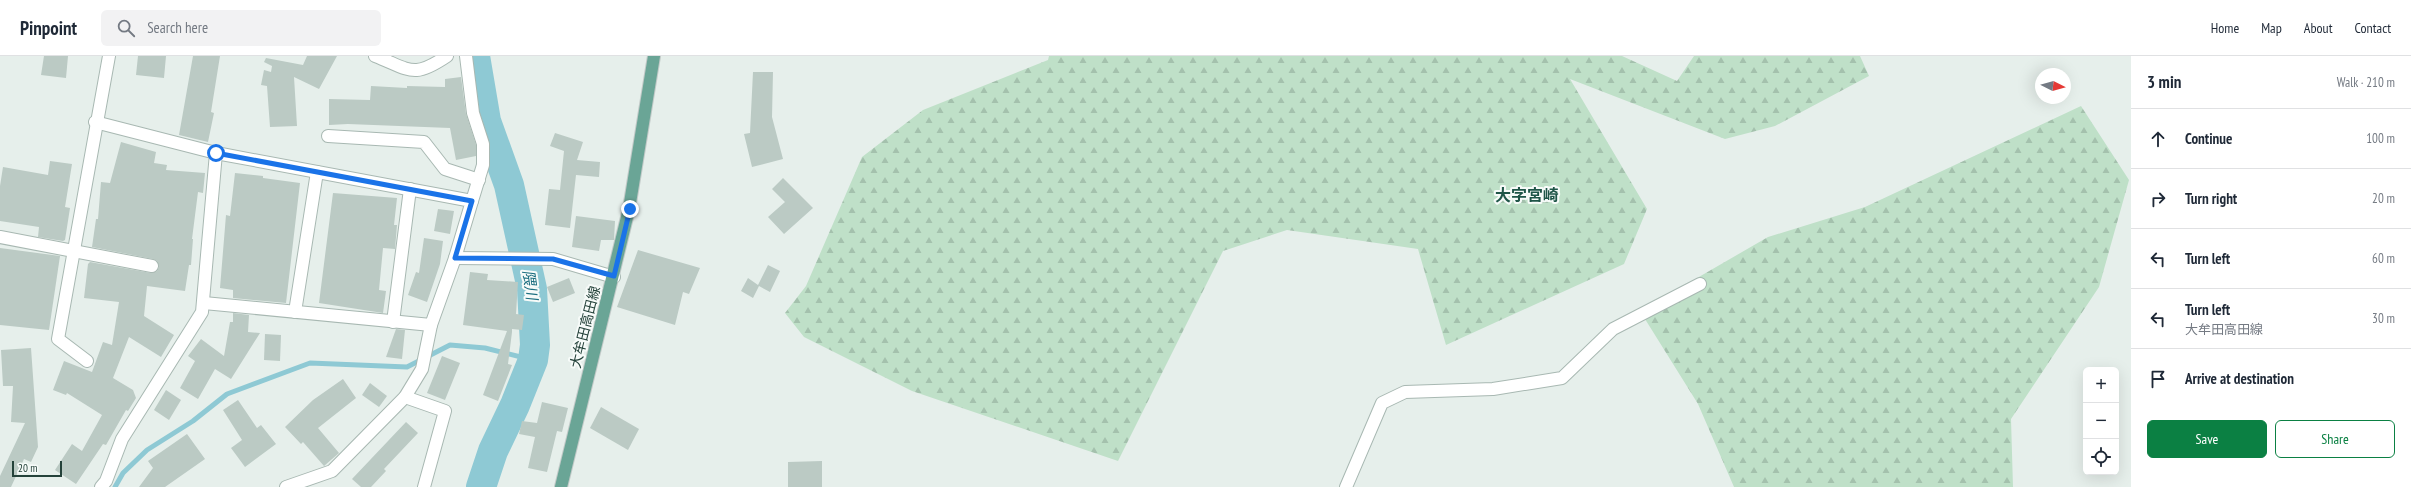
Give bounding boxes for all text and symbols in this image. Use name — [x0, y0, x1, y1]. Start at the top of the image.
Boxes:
search box — [101, 10, 381, 46]
text: Pinpoint — [20, 16, 77, 40]
icon: search — [115, 17, 137, 39]
text: Search here — [147, 18, 208, 37]
text: Home — [2211, 19, 2239, 37]
text: Map — [2261, 19, 2282, 37]
text: About — [2304, 19, 2333, 37]
text: Contact — [2355, 19, 2391, 37]
north arrow — [2035, 68, 2071, 104]
text: 3 min — [2147, 71, 2181, 93]
text: Walk · 210 m — [2337, 74, 2395, 91]
icon: ahead — [2147, 128, 2169, 150]
text: Continue — [2185, 129, 2232, 148]
text: 100 m — [2366, 130, 2395, 147]
route start — [207, 144, 225, 162]
district label: 大字宮崎 — [1495, 185, 1559, 205]
icon: right — [2147, 188, 2169, 210]
text: Turn right — [2185, 189, 2237, 208]
text: 20 m — [2372, 190, 2395, 207]
route end — [621, 200, 639, 218]
icon: left — [2147, 248, 2169, 270]
text: Turn left — [2185, 249, 2230, 268]
text: 60 m — [2372, 250, 2395, 267]
water label: 隈川 — [519, 269, 542, 303]
street label: 大牟田高田線 — [566, 284, 604, 370]
text: Turn left — [2185, 300, 2230, 319]
icon: left — [2147, 308, 2169, 330]
text: 30 m — [2372, 310, 2395, 327]
text: 大牟田高田線 — [2185, 321, 2263, 338]
map controls — [2083, 367, 2119, 475]
button: + — [2083, 367, 2119, 403]
icon: arrive — [2147, 368, 2169, 390]
text: Arrive at destination — [2185, 369, 2294, 388]
button: − — [2083, 403, 2119, 439]
button: Save — [2147, 420, 2267, 458]
button: Share — [2275, 420, 2395, 458]
button: locate — [2083, 439, 2119, 475]
scale bar — [12, 459, 62, 478]
text: 20 m — [18, 461, 37, 475]

